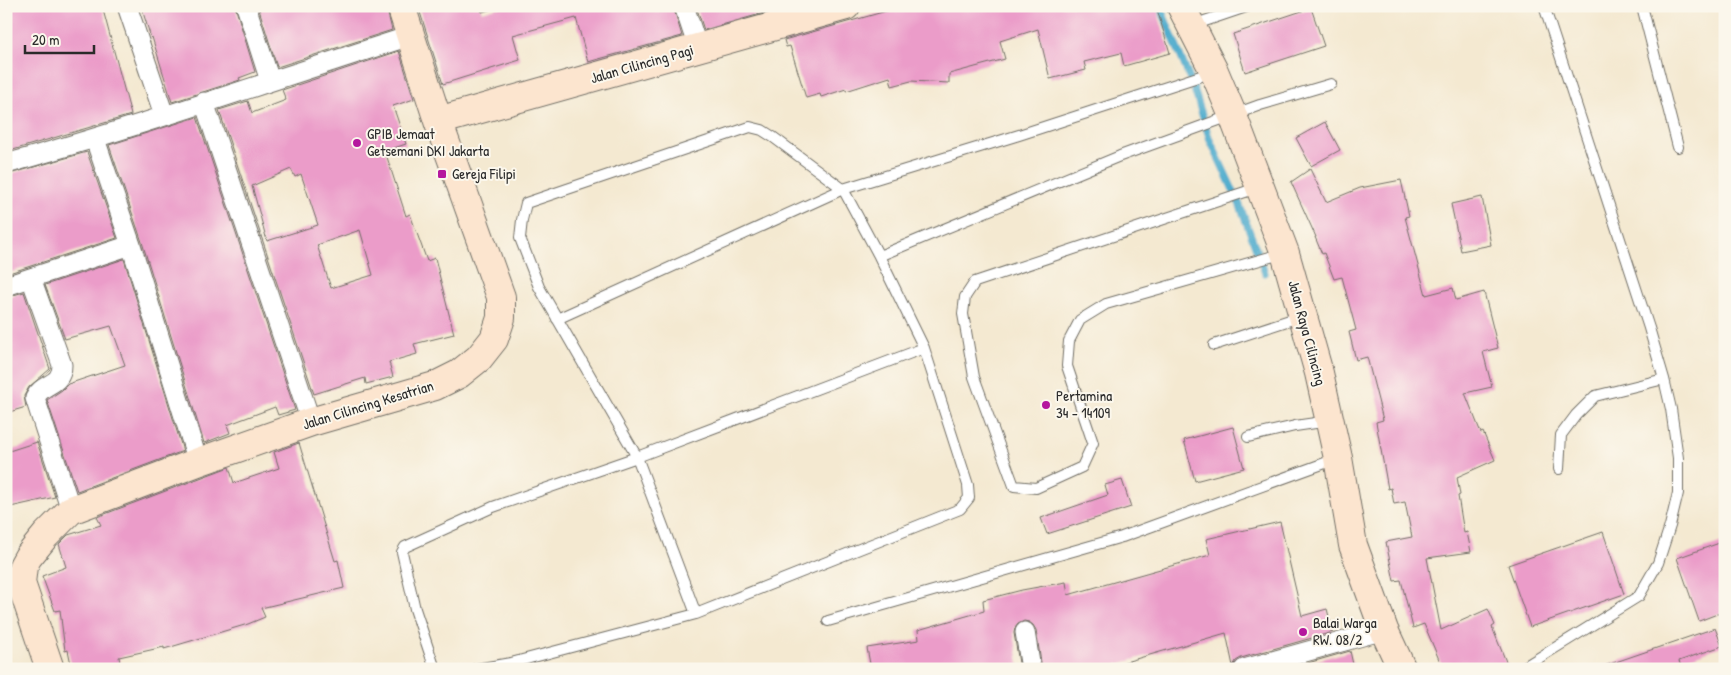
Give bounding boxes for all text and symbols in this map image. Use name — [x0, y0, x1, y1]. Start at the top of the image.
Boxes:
scale bar — [25, 22, 94, 54]
text: 20 m — [32, 29, 59, 50]
street label: Jalan Cilincing Pagi — [588, 39, 696, 88]
place label: GPIB Jemaat Getsemani DKI Jakarta — [367, 123, 489, 161]
marker: GPIB Jemaat Getsemani DKI Jakarta — [351, 137, 363, 149]
place label: Gereja Filipi — [452, 163, 516, 184]
marker: Gereja Filipi — [436, 168, 448, 180]
street label: Jalan Raya Cilincing — [1283, 278, 1332, 388]
street label: Jalan Cilincing Kesatrian — [300, 375, 436, 434]
place label: Pertamina 34 - 14109 — [1056, 385, 1112, 423]
marker: Pertamina 34 - 14109 — [1040, 399, 1052, 411]
place label: Balai Warga RW. 08/2 — [1313, 612, 1377, 650]
marker: Balai Warga RW. 08/2 — [1297, 626, 1309, 638]

